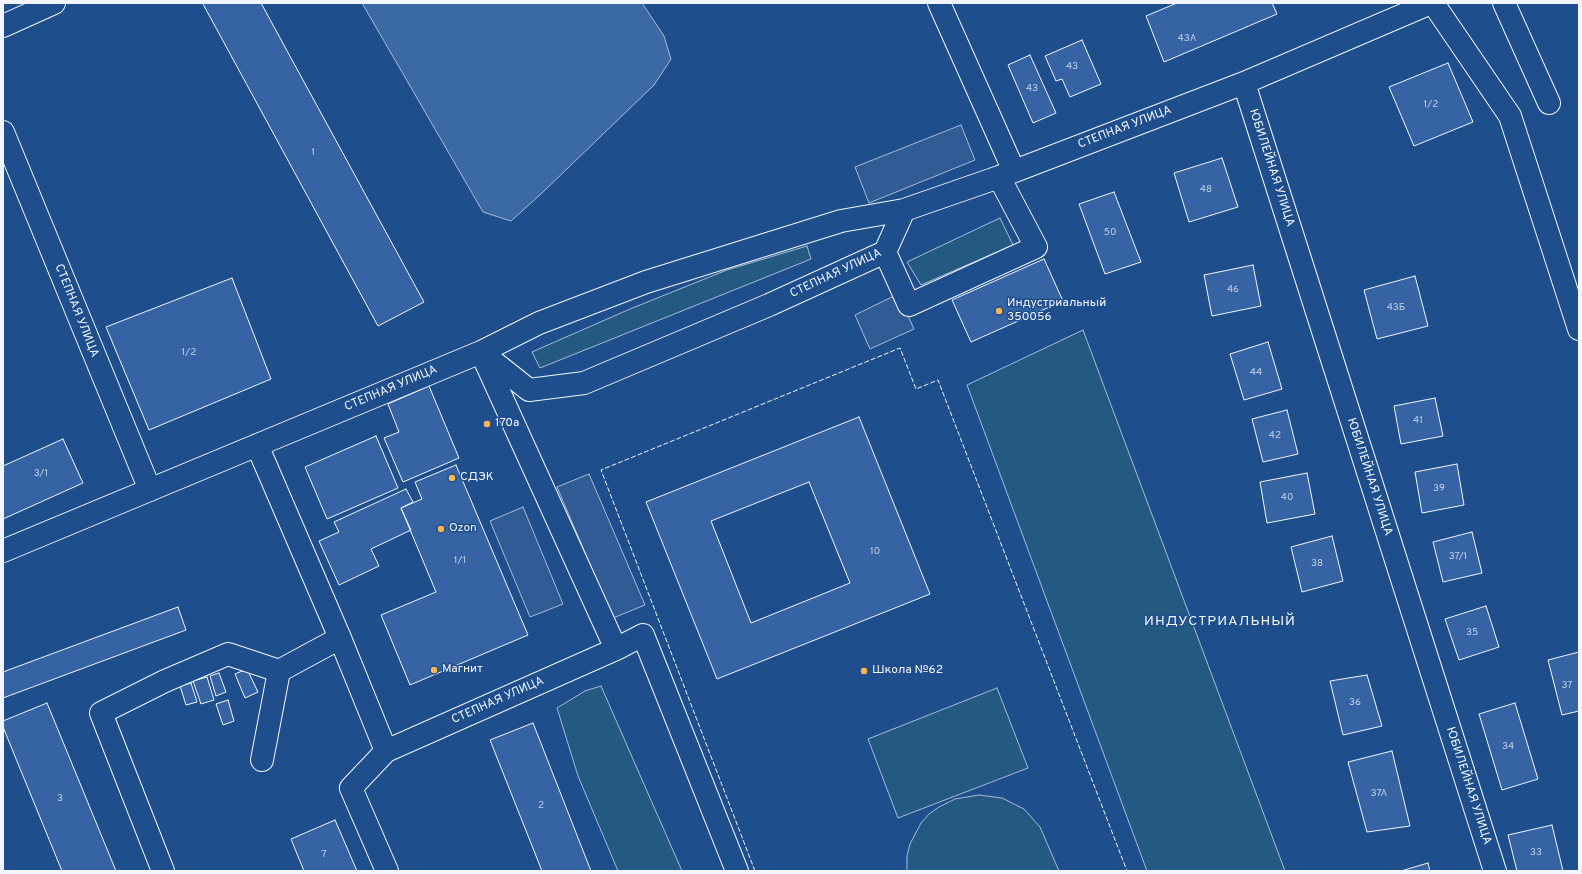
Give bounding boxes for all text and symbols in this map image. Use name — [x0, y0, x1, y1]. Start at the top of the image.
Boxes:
house number: 43А — [1178, 33, 1196, 45]
house number: 43 — [1066, 61, 1078, 73]
house number: 43 — [1026, 83, 1038, 95]
house number: 1/2 — [1424, 99, 1438, 111]
street label: СТЕПНАЯ УЛИЦА — [1076, 103, 1174, 153]
street label: ЮБИЛЕЙНАЯ УЛИЦА — [1245, 107, 1297, 229]
house number: 1 — [311, 147, 315, 159]
house number: 48 — [1200, 184, 1212, 196]
house number: 50 — [1104, 227, 1116, 239]
street label: СТЕПНАЯ УЛИЦА — [788, 246, 884, 302]
street label: СТЕПНАЯ УЛИЦА — [51, 262, 101, 360]
house number: 46 — [1227, 284, 1239, 296]
place label: Индустриальный 350056 — [1007, 297, 1106, 325]
house number: 43Б — [1387, 302, 1405, 314]
marker: Индустриальный 350056 — [994, 306, 1004, 316]
house number: 1/2 — [182, 347, 196, 359]
street label: СТЕПНАЯ УЛИЦА — [342, 363, 440, 415]
house number: 44 — [1250, 367, 1262, 379]
house number: 41 — [1413, 415, 1423, 427]
street label: ЮБИЛЕЙНАЯ УЛИЦА — [1343, 416, 1395, 538]
place label: 170а — [495, 417, 519, 431]
marker: 170а — [482, 419, 492, 429]
house number: 42 — [1269, 430, 1281, 442]
house number: 3/1 — [34, 468, 48, 480]
place label: СДЭК — [460, 471, 494, 485]
marker: СДЭК — [447, 473, 457, 483]
house number: 39 — [1433, 483, 1445, 495]
house number: 40 — [1281, 492, 1293, 504]
place label: Ozon — [449, 522, 477, 536]
marker: Ozon — [436, 524, 446, 534]
house number: 10 — [870, 546, 880, 558]
house number: 37/1 — [1449, 551, 1467, 563]
house number: 1/1 — [454, 555, 466, 567]
house number: 38 — [1311, 558, 1323, 570]
district label: ИНДУСТРИАЛЬНЫЙ — [1144, 614, 1296, 630]
house number: 35 — [1466, 627, 1478, 639]
place label: Магнит — [442, 663, 483, 677]
place label: Школа №62 — [872, 664, 943, 678]
marker: Магнит — [429, 665, 439, 675]
marker: Школа №62 — [859, 666, 869, 676]
street label: СТЕПНАЯ УЛИЦА — [450, 674, 546, 728]
house number: 37 — [1561, 680, 1573, 692]
house number: 36 — [1349, 697, 1361, 709]
street label: ЮБИЛЕЙНАЯ УЛИЦА — [1442, 725, 1494, 847]
house number: 34 — [1502, 741, 1514, 753]
house number: 37А — [1371, 788, 1387, 800]
house number: 3 — [57, 793, 63, 805]
house number: 2 — [538, 800, 544, 812]
house number: 33 — [1530, 847, 1542, 859]
house number: 7 — [321, 849, 327, 861]

